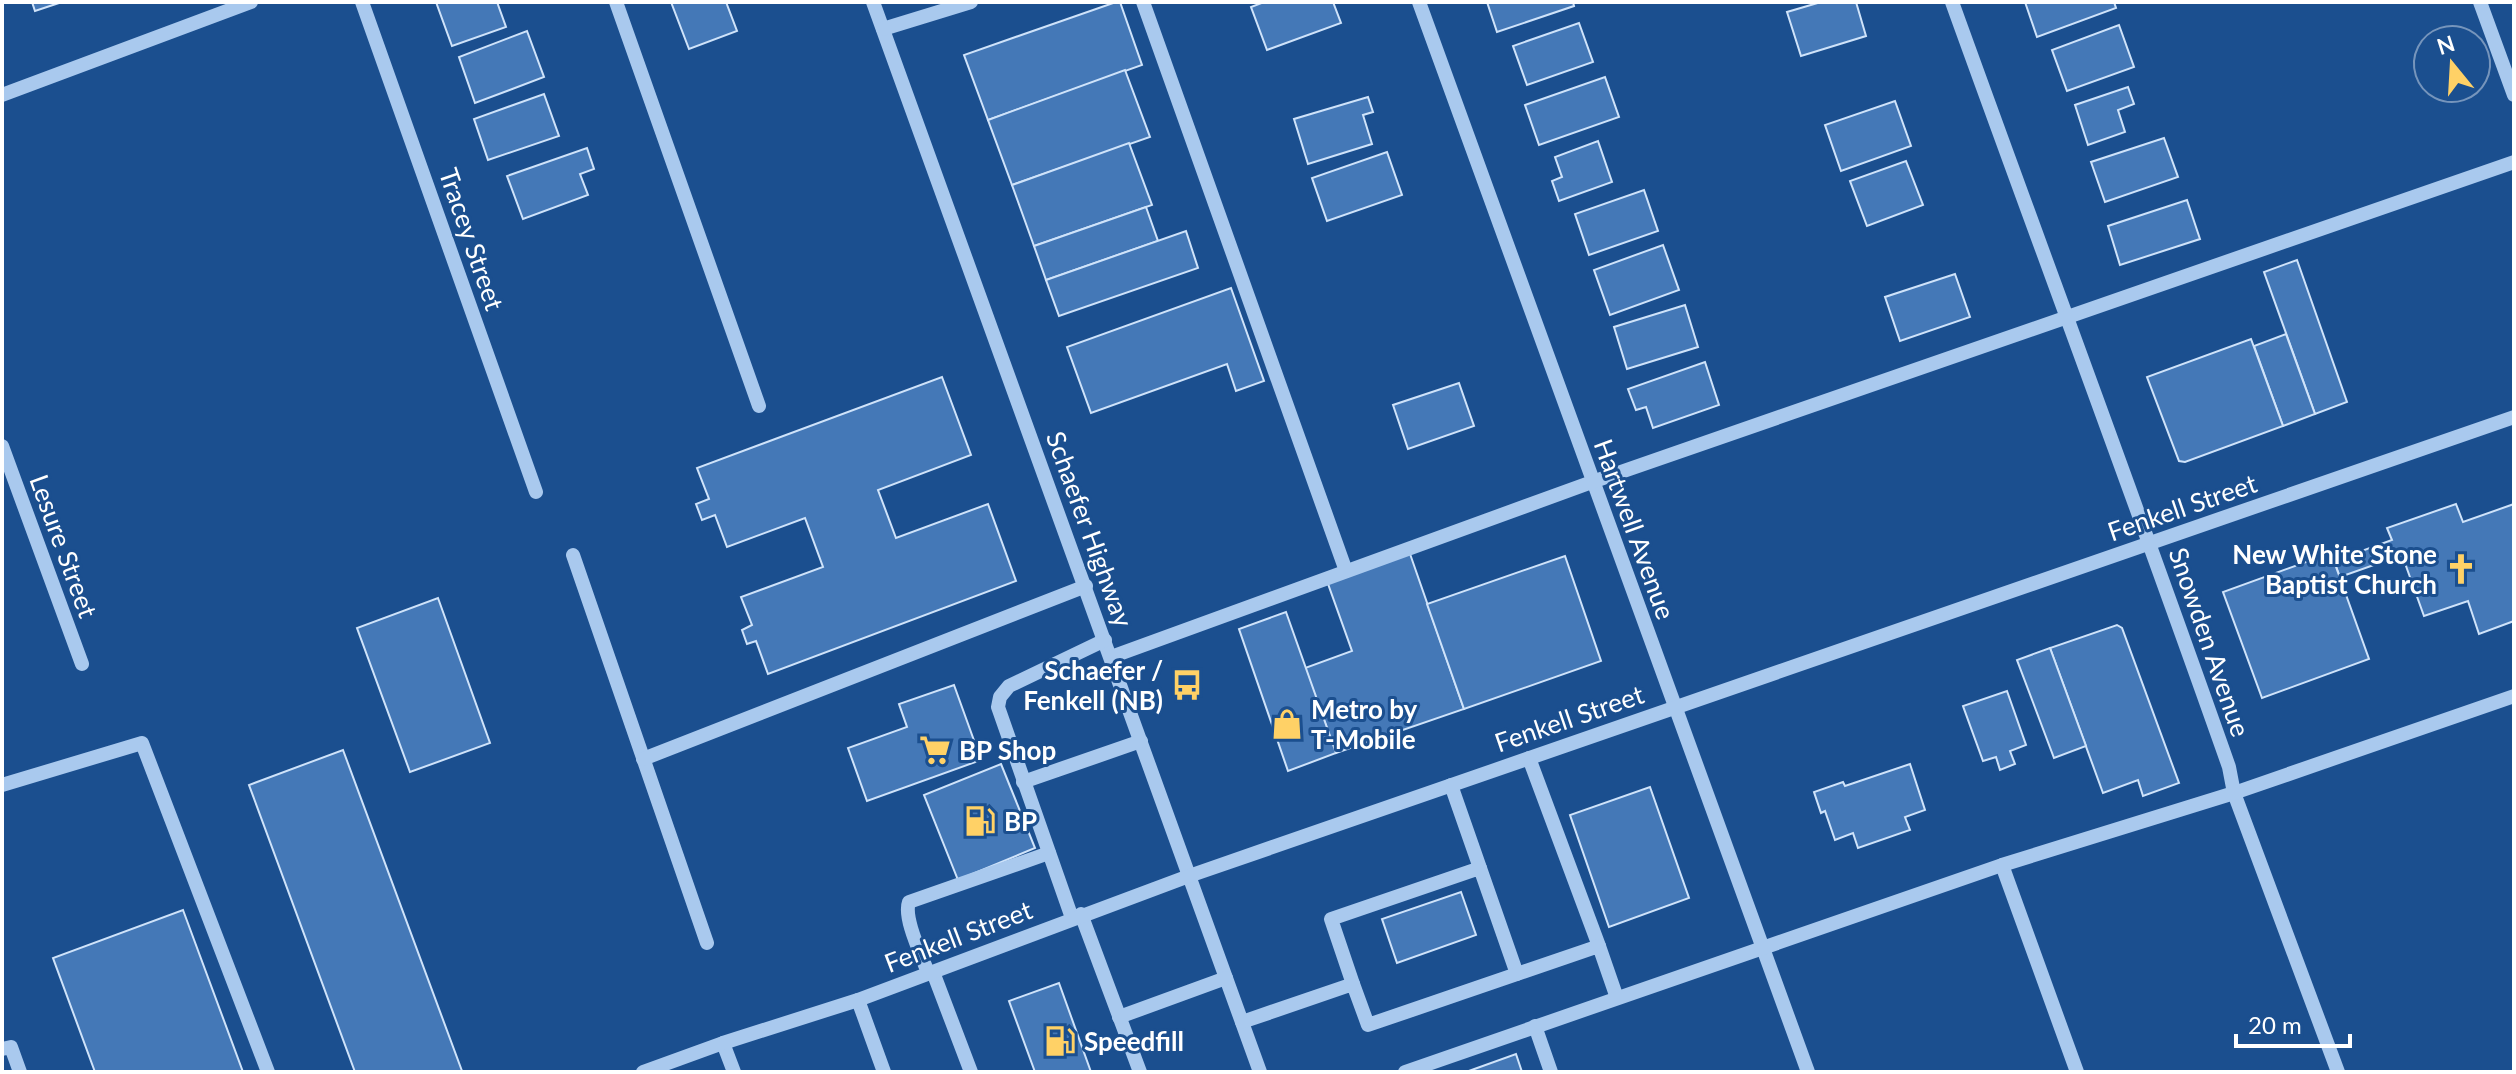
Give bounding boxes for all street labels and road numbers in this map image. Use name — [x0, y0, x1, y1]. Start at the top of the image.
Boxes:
street label: Tracey Street — [433, 164, 511, 315]
street label: Schaefer Highway — [1040, 427, 1140, 632]
street label: Hartwell Avenue — [1588, 435, 1682, 623]
street label: Fenkell Street — [2103, 466, 2261, 547]
street label: Lesure Street — [23, 470, 105, 622]
street label: Snowden Avenue — [2163, 543, 2257, 741]
street label: Fenkell Street — [1490, 677, 1648, 758]
street label: Fenkell Street — [880, 893, 1037, 979]

